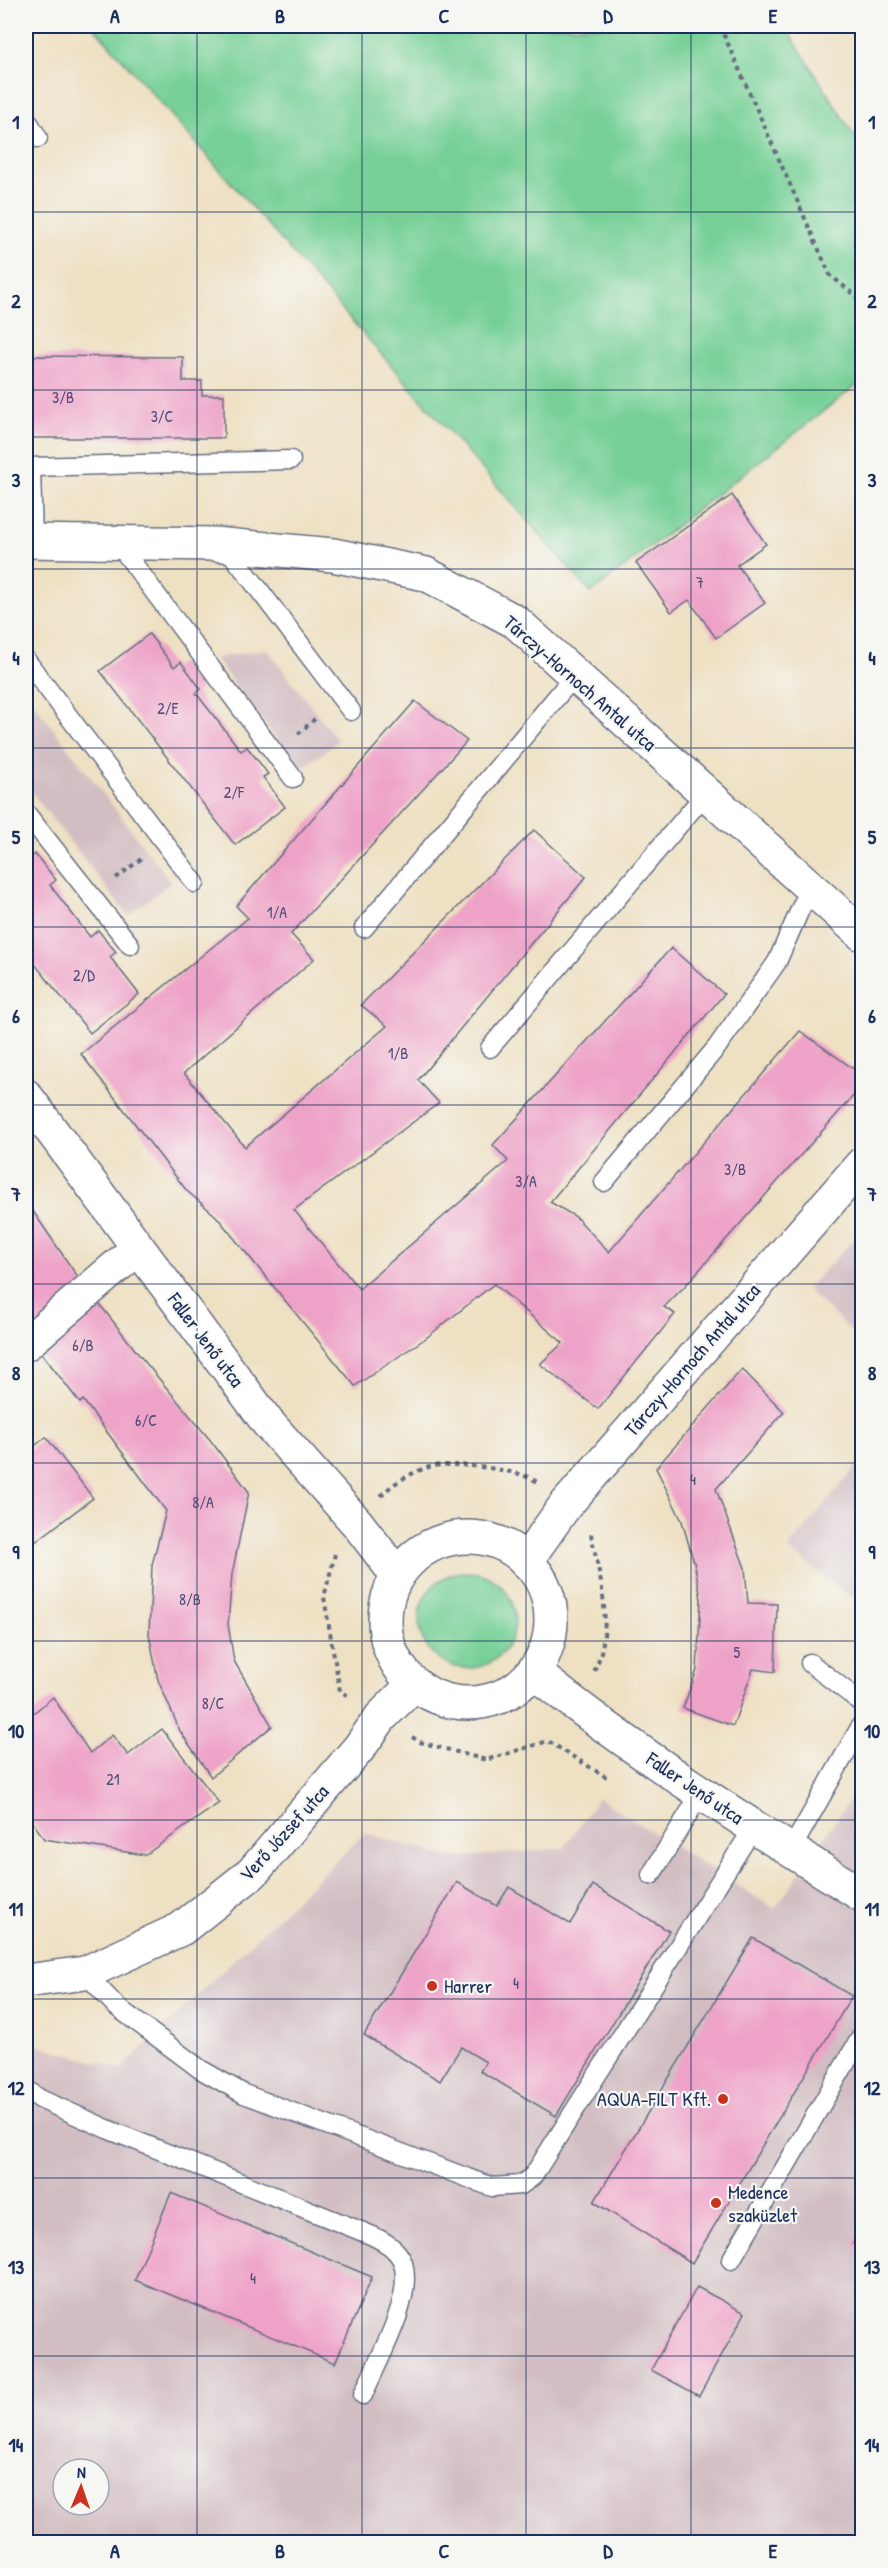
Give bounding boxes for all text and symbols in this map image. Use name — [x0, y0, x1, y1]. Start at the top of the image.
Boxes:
text: A — [110, 2, 120, 29]
text: B — [275, 2, 285, 29]
text: C — [439, 2, 450, 29]
text: D — [603, 2, 613, 29]
text: E — [769, 2, 778, 29]
text: 1 — [12, 108, 20, 135]
text: 1 — [868, 108, 876, 135]
text: 2 — [11, 287, 21, 314]
text: 2 — [867, 287, 877, 314]
house number: 3/B — [52, 386, 74, 408]
house number: 3/C — [151, 405, 174, 427]
text: 3 — [12, 466, 21, 493]
text: 3 — [868, 466, 877, 493]
house number: 7 — [696, 571, 704, 593]
street label: Tárczy-Hornoch Antal utca — [498, 609, 663, 757]
text: 4 — [12, 644, 20, 671]
text: 4 — [868, 644, 876, 671]
house number: 2/E — [157, 697, 179, 719]
house number: 2/F — [224, 781, 245, 803]
text: 5 — [12, 823, 21, 850]
text: 5 — [868, 823, 877, 850]
house number: 1/A — [267, 901, 287, 923]
house number: 2/D — [73, 964, 95, 986]
text: 6 — [12, 1002, 20, 1029]
text: 6 — [868, 1002, 876, 1029]
house number: 1/B — [388, 1042, 408, 1064]
house number: 3/B — [724, 1158, 746, 1180]
house number: 3/A — [515, 1170, 537, 1192]
text: 7 — [10, 1180, 21, 1207]
text: 7 — [866, 1180, 877, 1207]
street label: Tárczy-Hornoch Antal utca — [618, 1277, 766, 1442]
street label: Faller Jenő utca — [161, 1286, 251, 1393]
house number: 6/B — [72, 1334, 94, 1356]
text: 8 — [12, 1359, 21, 1386]
text: 8 — [868, 1359, 877, 1386]
house number: 6/C — [135, 1409, 157, 1431]
house number: 4 — [690, 1468, 696, 1490]
house number: 8/A — [192, 1491, 214, 1513]
text: 9 — [12, 1538, 20, 1565]
text: 9 — [868, 1538, 876, 1565]
house number: 8/B — [179, 1588, 201, 1610]
house number: 5 — [734, 1641, 741, 1663]
house number: 8/C — [202, 1692, 224, 1714]
text: 10 — [8, 1717, 24, 1744]
text: 10 — [864, 1717, 880, 1744]
street label: Faller Jenő utca — [641, 1745, 749, 1830]
house number: 21 — [106, 1768, 120, 1790]
street label: Verő József utca — [233, 1778, 334, 1887]
text: 11 — [9, 1895, 23, 1922]
text: 11 — [865, 1895, 879, 1922]
place label: Harrer — [444, 1972, 493, 1999]
house number: 4 — [513, 1972, 519, 1994]
marker: Harrer — [425, 1979, 439, 1993]
text: 12 — [8, 2074, 25, 2101]
text: 12 — [864, 2074, 881, 2101]
place label: AQUA-FILT Kft. — [597, 2085, 711, 2112]
marker: AQUA-FILT Kft. — [716, 2092, 730, 2106]
place label: Medence szaküzlet — [728, 2178, 798, 2228]
marker: Medence szaküzlet — [709, 2196, 723, 2210]
text: 13 — [8, 2253, 24, 2280]
text: 13 — [864, 2253, 880, 2280]
house number: 4 — [250, 2267, 256, 2289]
text: 14 — [9, 2431, 24, 2458]
text: 14 — [865, 2431, 880, 2458]
north arrow — [51, 2457, 111, 2517]
text: N — [77, 2461, 87, 2483]
text: A — [110, 2537, 120, 2564]
text: B — [275, 2537, 285, 2564]
text: C — [439, 2537, 450, 2564]
text: D — [603, 2537, 613, 2564]
text: E — [769, 2537, 778, 2564]

